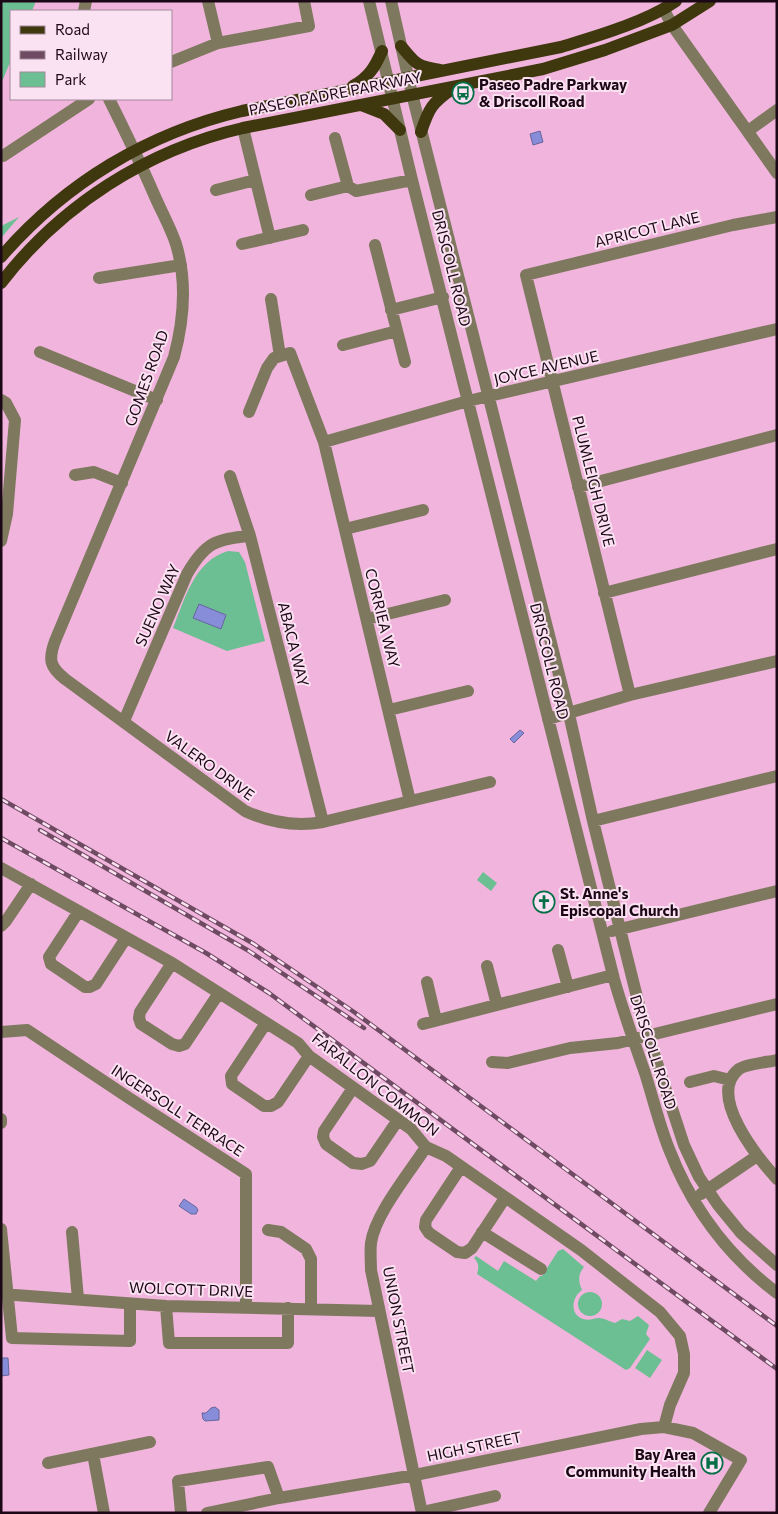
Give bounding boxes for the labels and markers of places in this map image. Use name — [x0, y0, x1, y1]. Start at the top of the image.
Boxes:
place label: Paseo Padre Parkway & Driscoll Road — [479, 75, 628, 110]
bus stop icon: Paseo Padre Parkway & Driscoll Road — [451, 81, 475, 105]
place label: St. Anne's Episcopal Church — [560, 884, 678, 919]
church icon: St. Anne's Episcopal Church — [532, 890, 556, 914]
place label: Bay Area Community Health — [566, 1445, 696, 1480]
hospital icon: Bay Area Community Health — [700, 1451, 724, 1475]

